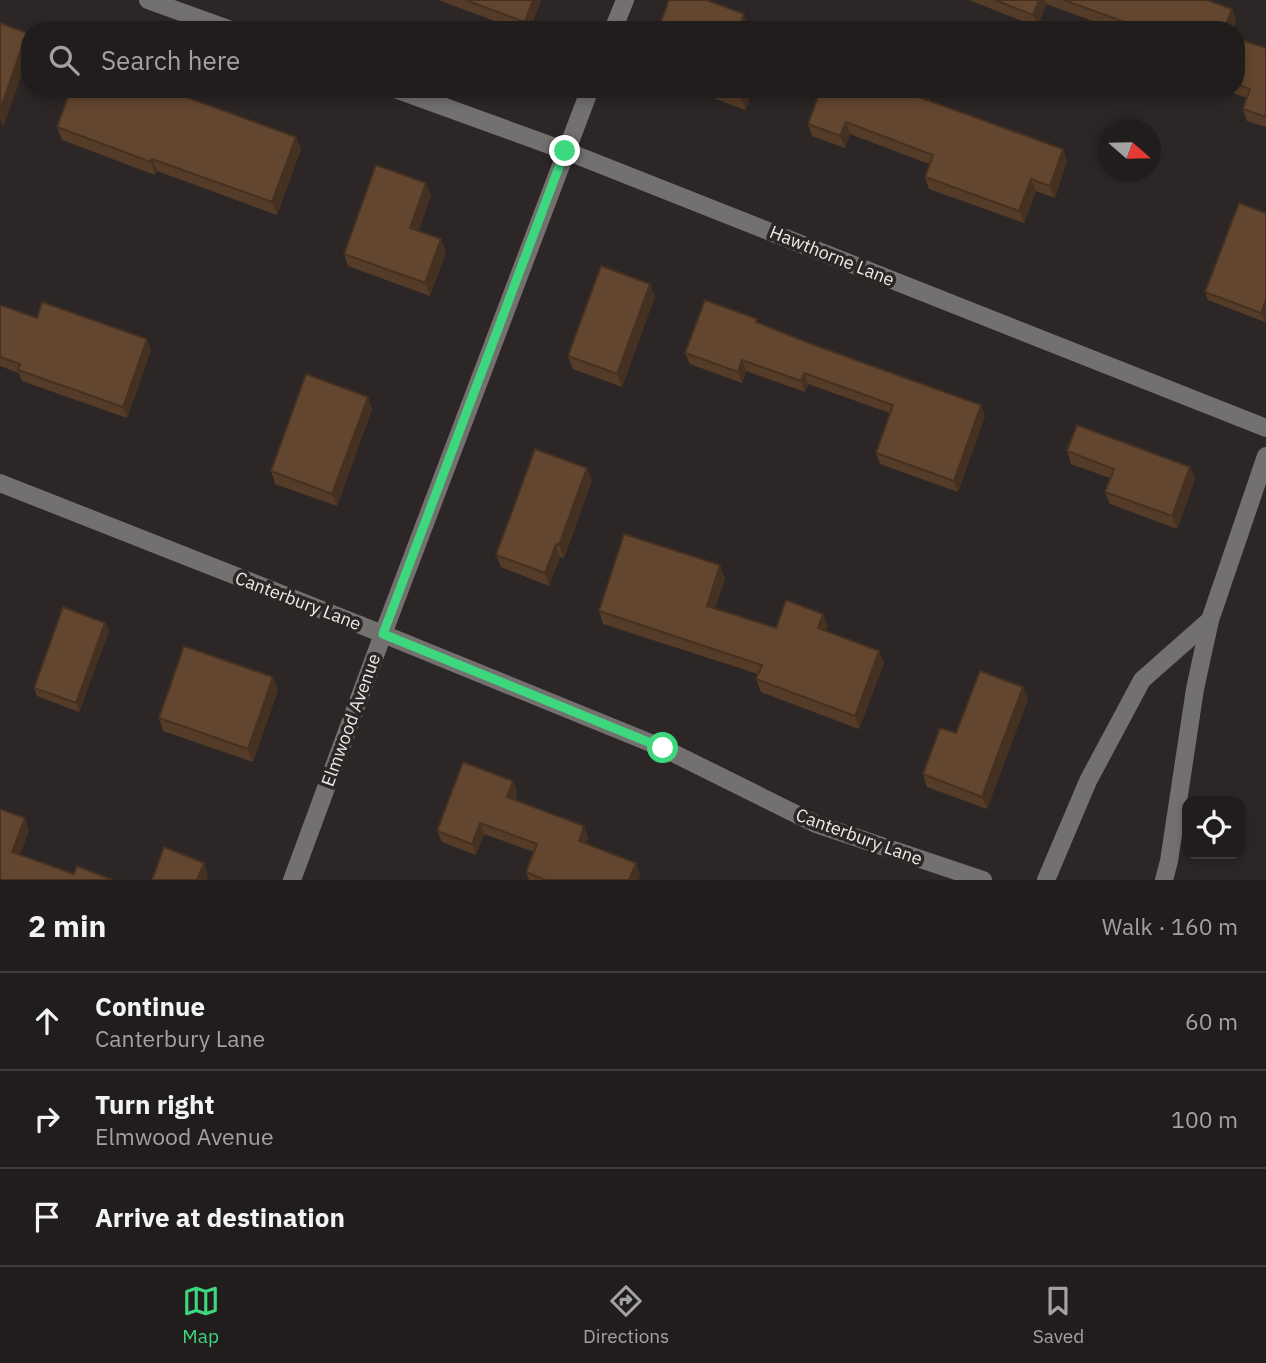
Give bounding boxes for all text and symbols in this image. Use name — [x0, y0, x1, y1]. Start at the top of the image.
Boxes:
search box — [21, 21, 1245, 98]
icon: search — [45, 41, 83, 79]
text: Search here — [101, 43, 240, 77]
north arrow — [1098, 119, 1161, 182]
route end — [549, 135, 580, 166]
street label: Hawthorne Lane — [766, 220, 898, 291]
street label: Canterbury Lane — [232, 566, 365, 635]
street label: Elmwood Avenue — [316, 650, 385, 789]
route start — [647, 732, 678, 763]
map controls — [1182, 796, 1245, 859]
button: locate — [1182, 796, 1245, 859]
street label: Canterbury Lane — [793, 803, 926, 870]
text: 2 min — [28, 906, 106, 945]
text: Walk · 160 m — [1102, 911, 1238, 941]
text: Continue — [95, 989, 205, 1023]
icon: ahead — [28, 1002, 66, 1040]
text: 60 m — [1185, 1006, 1238, 1036]
text: Canterbury Lane — [95, 1023, 265, 1053]
text: Turn right — [95, 1087, 214, 1121]
icon: right — [28, 1100, 66, 1138]
text: 100 m — [1171, 1104, 1238, 1134]
text: Elmwood Avenue — [95, 1121, 274, 1151]
icon: arrive — [28, 1198, 66, 1236]
text: Arrive at destination — [95, 1200, 345, 1234]
tab: Map — [182, 1282, 220, 1348]
tab: Directions — [583, 1282, 669, 1348]
tab: Saved — [1033, 1282, 1084, 1348]

